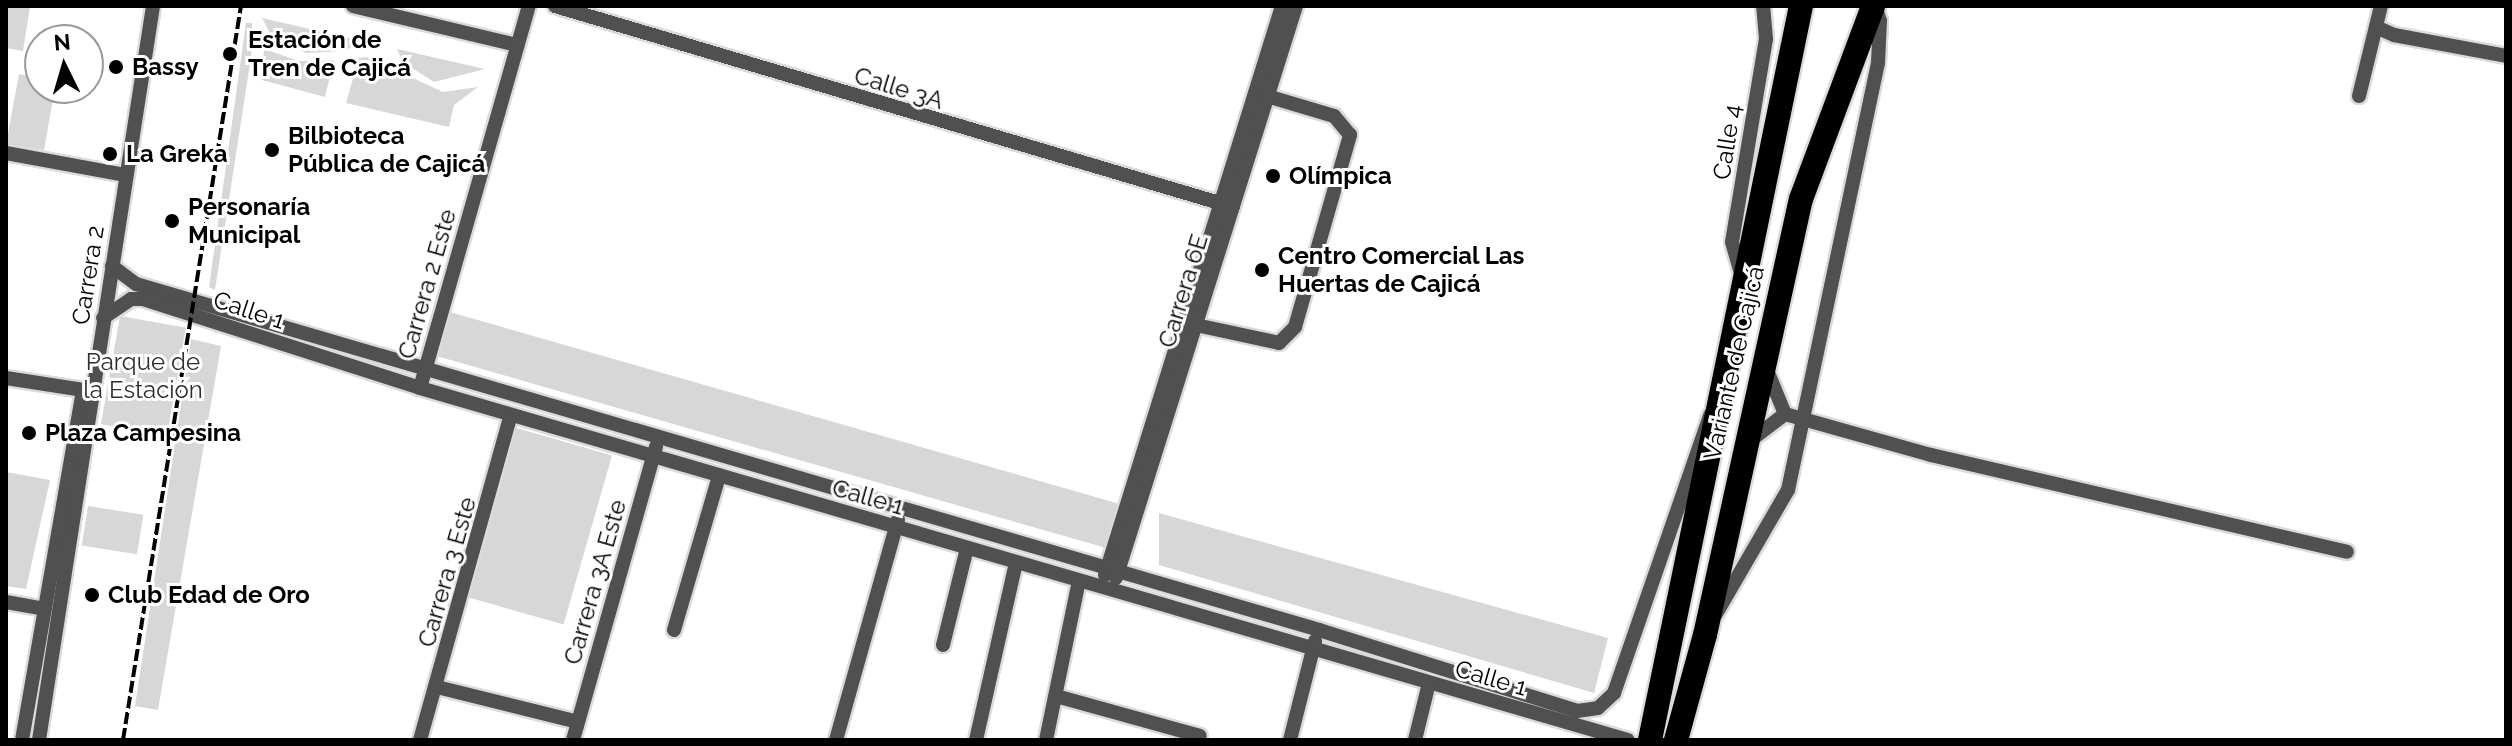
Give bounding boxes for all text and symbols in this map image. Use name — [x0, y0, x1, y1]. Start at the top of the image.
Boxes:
north arrow — [24, 24, 104, 104]
place label: Estación de Tren de Cajicá — [248, 26, 411, 82]
text: N — [53, 28, 72, 56]
marker: Estación de Tren de Cajicá — [219, 43, 241, 65]
place label: Bassy — [132, 53, 199, 81]
marker: Bassy — [107, 58, 125, 76]
street label: Calle 3A — [851, 61, 947, 115]
street label: Calle 4 — [1707, 102, 1747, 182]
place label: Bilbioteca Pública de Cajicá — [288, 122, 485, 178]
place label: La Greka — [126, 140, 228, 168]
marker: Bilbioteca Pública de Cajicá — [263, 141, 281, 159]
marker: La Greka — [101, 145, 119, 163]
place label: Olímpica — [1289, 162, 1392, 190]
marker: Olímpica — [1264, 167, 1282, 185]
place label: Personaría Municipal — [188, 193, 310, 249]
street label: Carrera 2 Este — [392, 206, 462, 362]
marker: Personaría Municipal — [163, 212, 181, 230]
street label: Carrera 2 — [66, 223, 110, 327]
street label: Carrera 6E — [1152, 231, 1214, 351]
place label: Centro Comercial Las Huertas de Cajicá — [1278, 242, 1525, 298]
marker: Centro Comercial Las Huertas de Cajicá — [1253, 261, 1271, 279]
street label: Variante de Cajicá — [1698, 263, 1770, 463]
street label: Calle 1 — [210, 285, 288, 335]
park label: Parque de la Estación — [83, 348, 203, 404]
place label: Plaza Campesina — [45, 419, 241, 447]
marker: Plaza Campesina — [20, 424, 38, 442]
street label: Calle 1 — [829, 473, 907, 521]
street label: Carrera 3 Este — [412, 494, 482, 650]
street label: Carrera 3A Este — [558, 496, 632, 668]
place label: Club Edad de Oro — [108, 581, 310, 609]
marker: Club Edad de Oro — [83, 586, 101, 604]
street label: Calle 1 — [1452, 654, 1530, 702]

